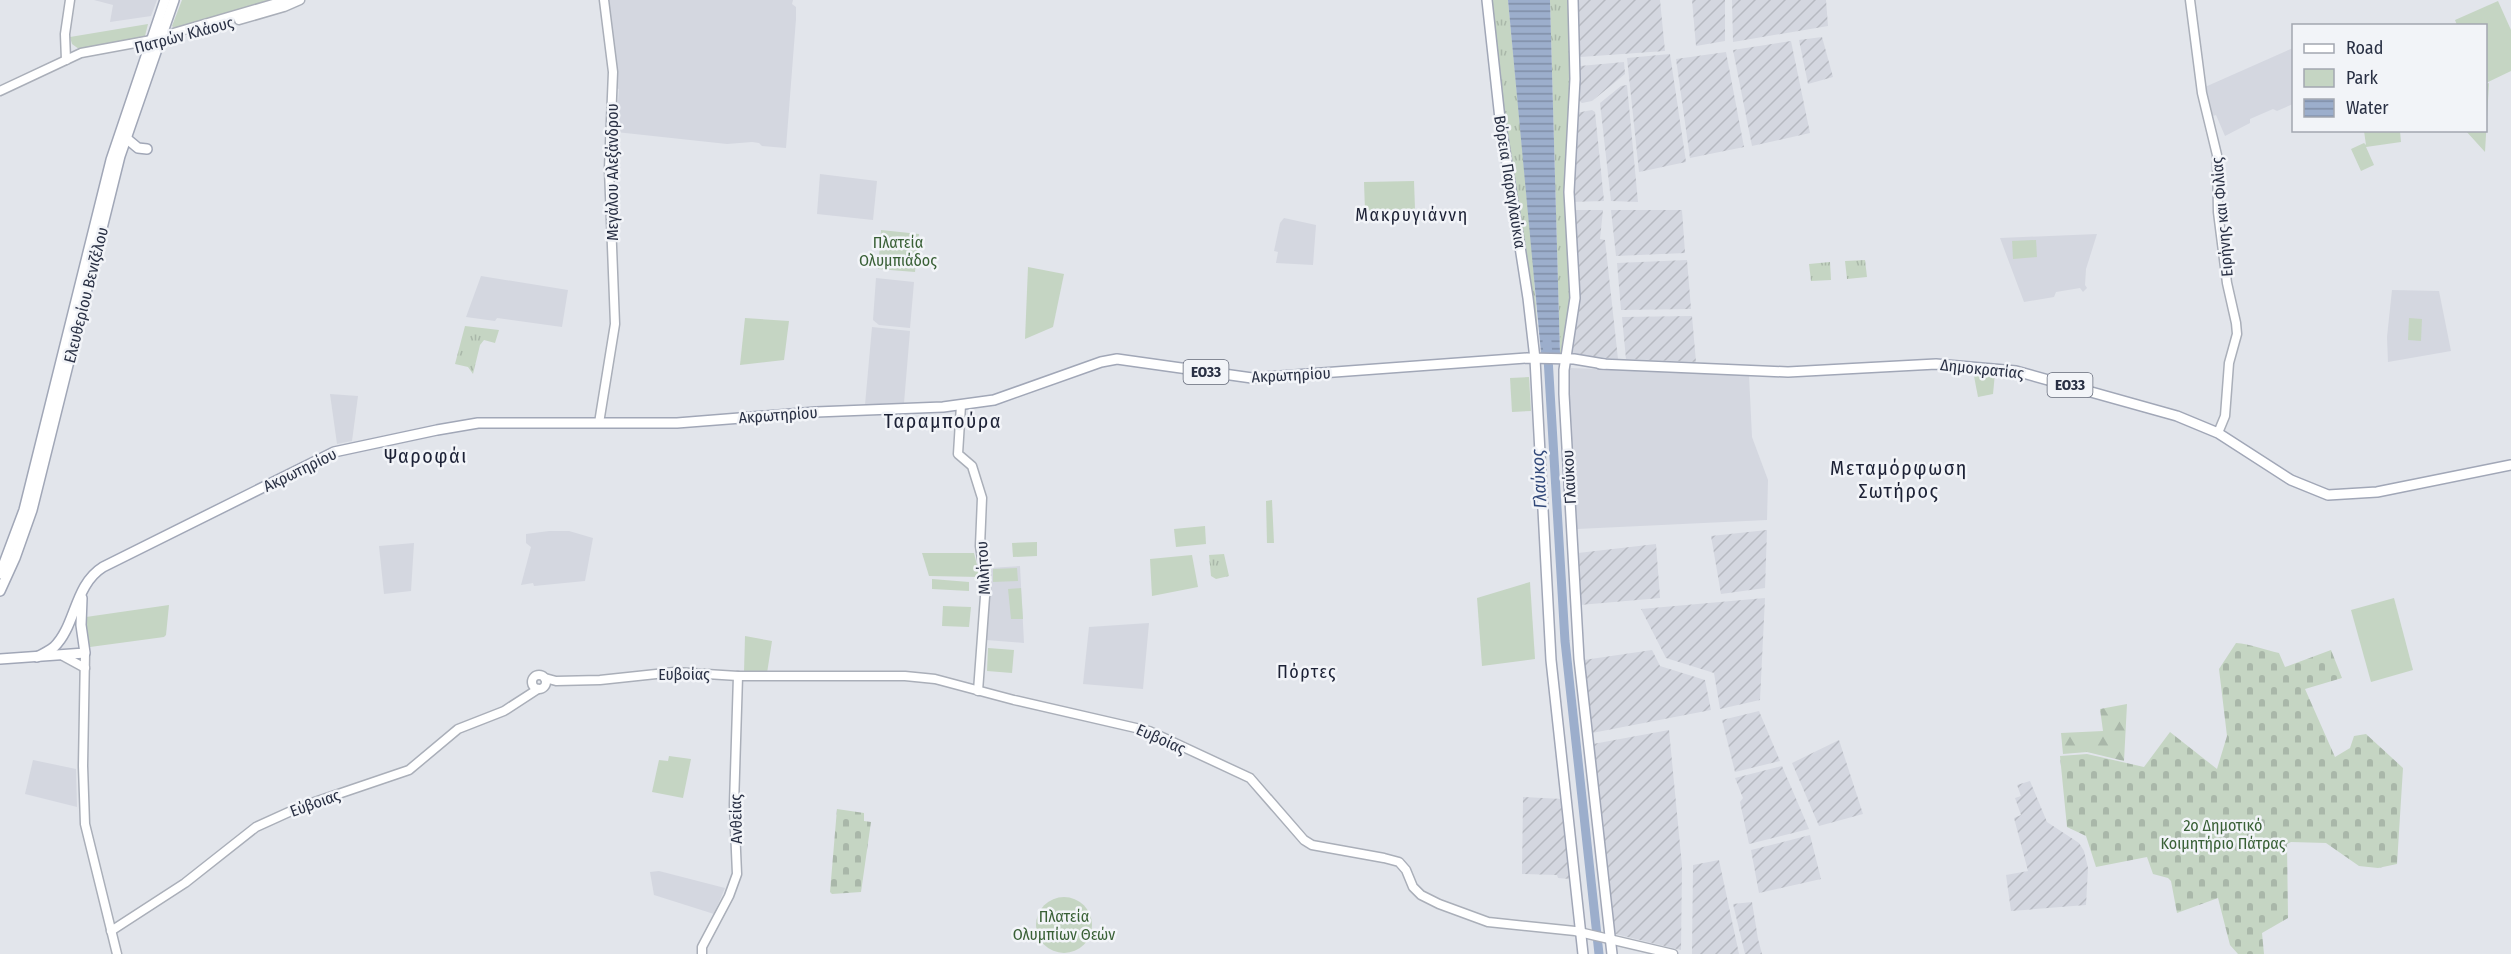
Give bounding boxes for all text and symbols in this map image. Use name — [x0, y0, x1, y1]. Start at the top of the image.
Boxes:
street label: Πατρών Κλάους — [132, 13, 236, 57]
legend — [2292, 24, 2487, 132]
text: Road — [2346, 37, 2383, 59]
text: Park — [2346, 67, 2379, 89]
text: Water — [2346, 97, 2389, 119]
street label: Μεγάλου Αλεξάνδρου — [603, 103, 622, 241]
street label: Βόρεια Παραγλαύκια — [1490, 114, 1530, 250]
street label: Ειρήνης και Φιλίας — [2207, 156, 2237, 278]
district label: Μακρυγιάννη — [1355, 204, 1469, 226]
street label: Ελευθερίου Βενιζέλου — [60, 225, 112, 365]
park label: Πλατεία Ολυμπιάδος — [859, 233, 937, 270]
street label: Δημοκρατίας — [1939, 355, 2025, 383]
road number: ΕΟ33 — [1184, 360, 1228, 384]
street label: Ακρωτηρίου — [1251, 363, 1331, 387]
road number: ΕΟ33 — [2048, 373, 2092, 397]
street label: Ακρωτηρίου — [738, 403, 818, 427]
district label: Ταραμπούρα — [884, 409, 1002, 433]
street label: Ακρωτηρίου — [260, 444, 340, 496]
district label: Ψαροφάι — [384, 444, 468, 468]
water label: Γλαύκος — [1526, 448, 1552, 509]
street label: Γλαύκου — [1558, 449, 1580, 505]
district label: Μεταμόρφωση Σωτήρος — [1830, 456, 1968, 503]
street label: Μιλήτου — [972, 541, 994, 595]
district label: Πόρτες — [1277, 661, 1337, 683]
street label: Ευβοίας — [658, 665, 710, 684]
street label: Ευβοίας — [1133, 720, 1189, 758]
street label: Εύβοιας — [287, 785, 343, 821]
street label: Ανθείας — [726, 794, 746, 844]
park label: 2o Δημοτικό Κοιμητήριο Πάτρας — [2161, 816, 2286, 853]
park label: Πλατεία Ολυμπίων Θεών — [1013, 907, 1115, 944]

